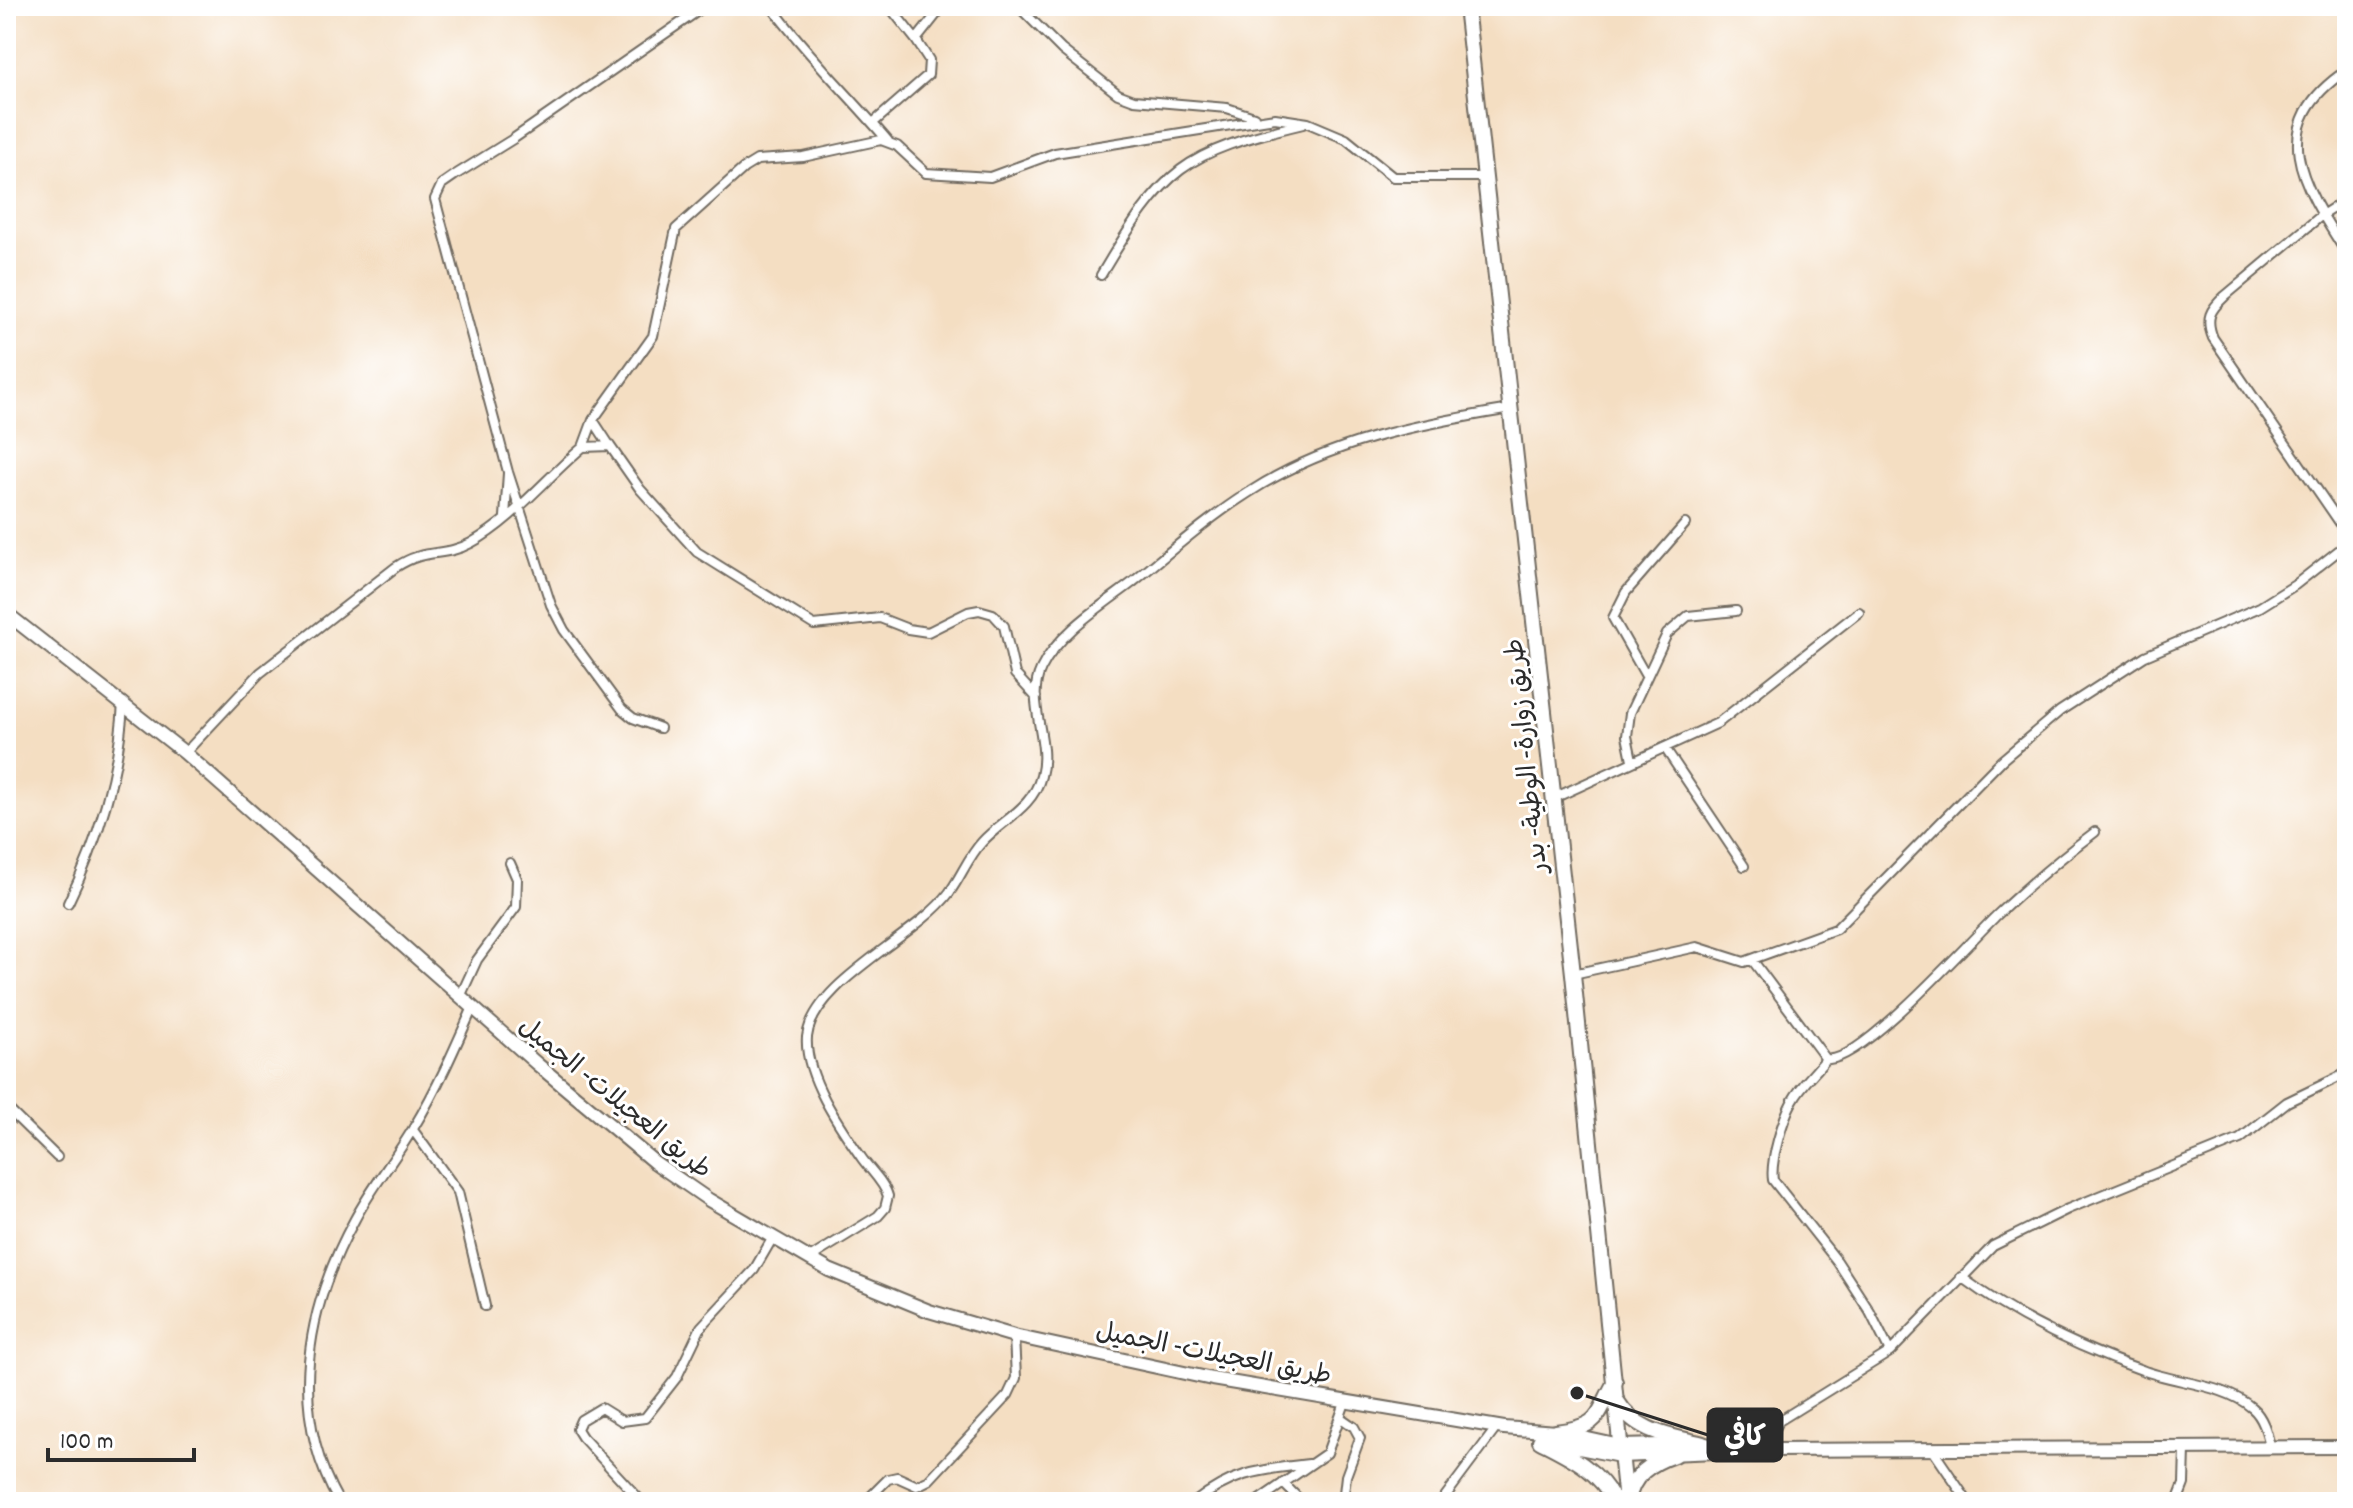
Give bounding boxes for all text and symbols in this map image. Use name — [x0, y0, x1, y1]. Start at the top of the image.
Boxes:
street label: طريق زوارة- الوطية- بدر — [1498, 636, 1559, 877]
street label: طريق العجيلات- الجميل — [509, 1010, 719, 1189]
street label: طريق العجيلات- الجميل — [1092, 1314, 1334, 1396]
callout: كافي — [1708, 1409, 1782, 1461]
scale bar — [48, 1412, 194, 1462]
text: كافي — [1724, 1416, 1767, 1460]
text: 100 m — [60, 1426, 113, 1460]

